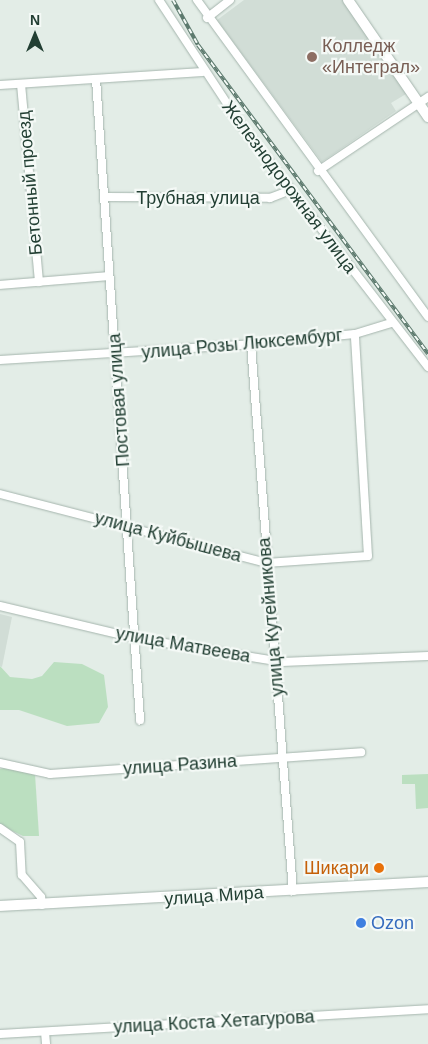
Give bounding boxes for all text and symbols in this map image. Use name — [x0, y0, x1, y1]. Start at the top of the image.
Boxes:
north arrow — [10, 10, 60, 60]
text: N — [30, 12, 40, 28]
place label: Колледж «Интеграл» — [322, 36, 420, 78]
marker: Колледж «Интеграл» — [306, 51, 318, 63]
street label: Железнодорожная улица — [217, 97, 361, 277]
street label: Бетонный проезд — [13, 110, 47, 256]
street label: Трубная улица — [136, 187, 260, 209]
street label: улица Розы Люксембург — [141, 324, 343, 364]
street label: Постовая улица — [104, 333, 134, 467]
street label: улица Куйбышева — [92, 507, 244, 567]
street label: улица Кутейникова — [253, 537, 289, 697]
street label: улица Матвеева — [114, 623, 252, 667]
street label: улица Разина — [122, 750, 238, 780]
place label: Шикари — [304, 857, 369, 879]
marker: Шикари — [373, 862, 385, 874]
street label: улица Мира — [164, 882, 264, 910]
place label: Ozon — [371, 912, 414, 934]
marker: Ozon — [355, 917, 367, 929]
street label: улица Коста Хетагурова — [113, 1006, 315, 1038]

